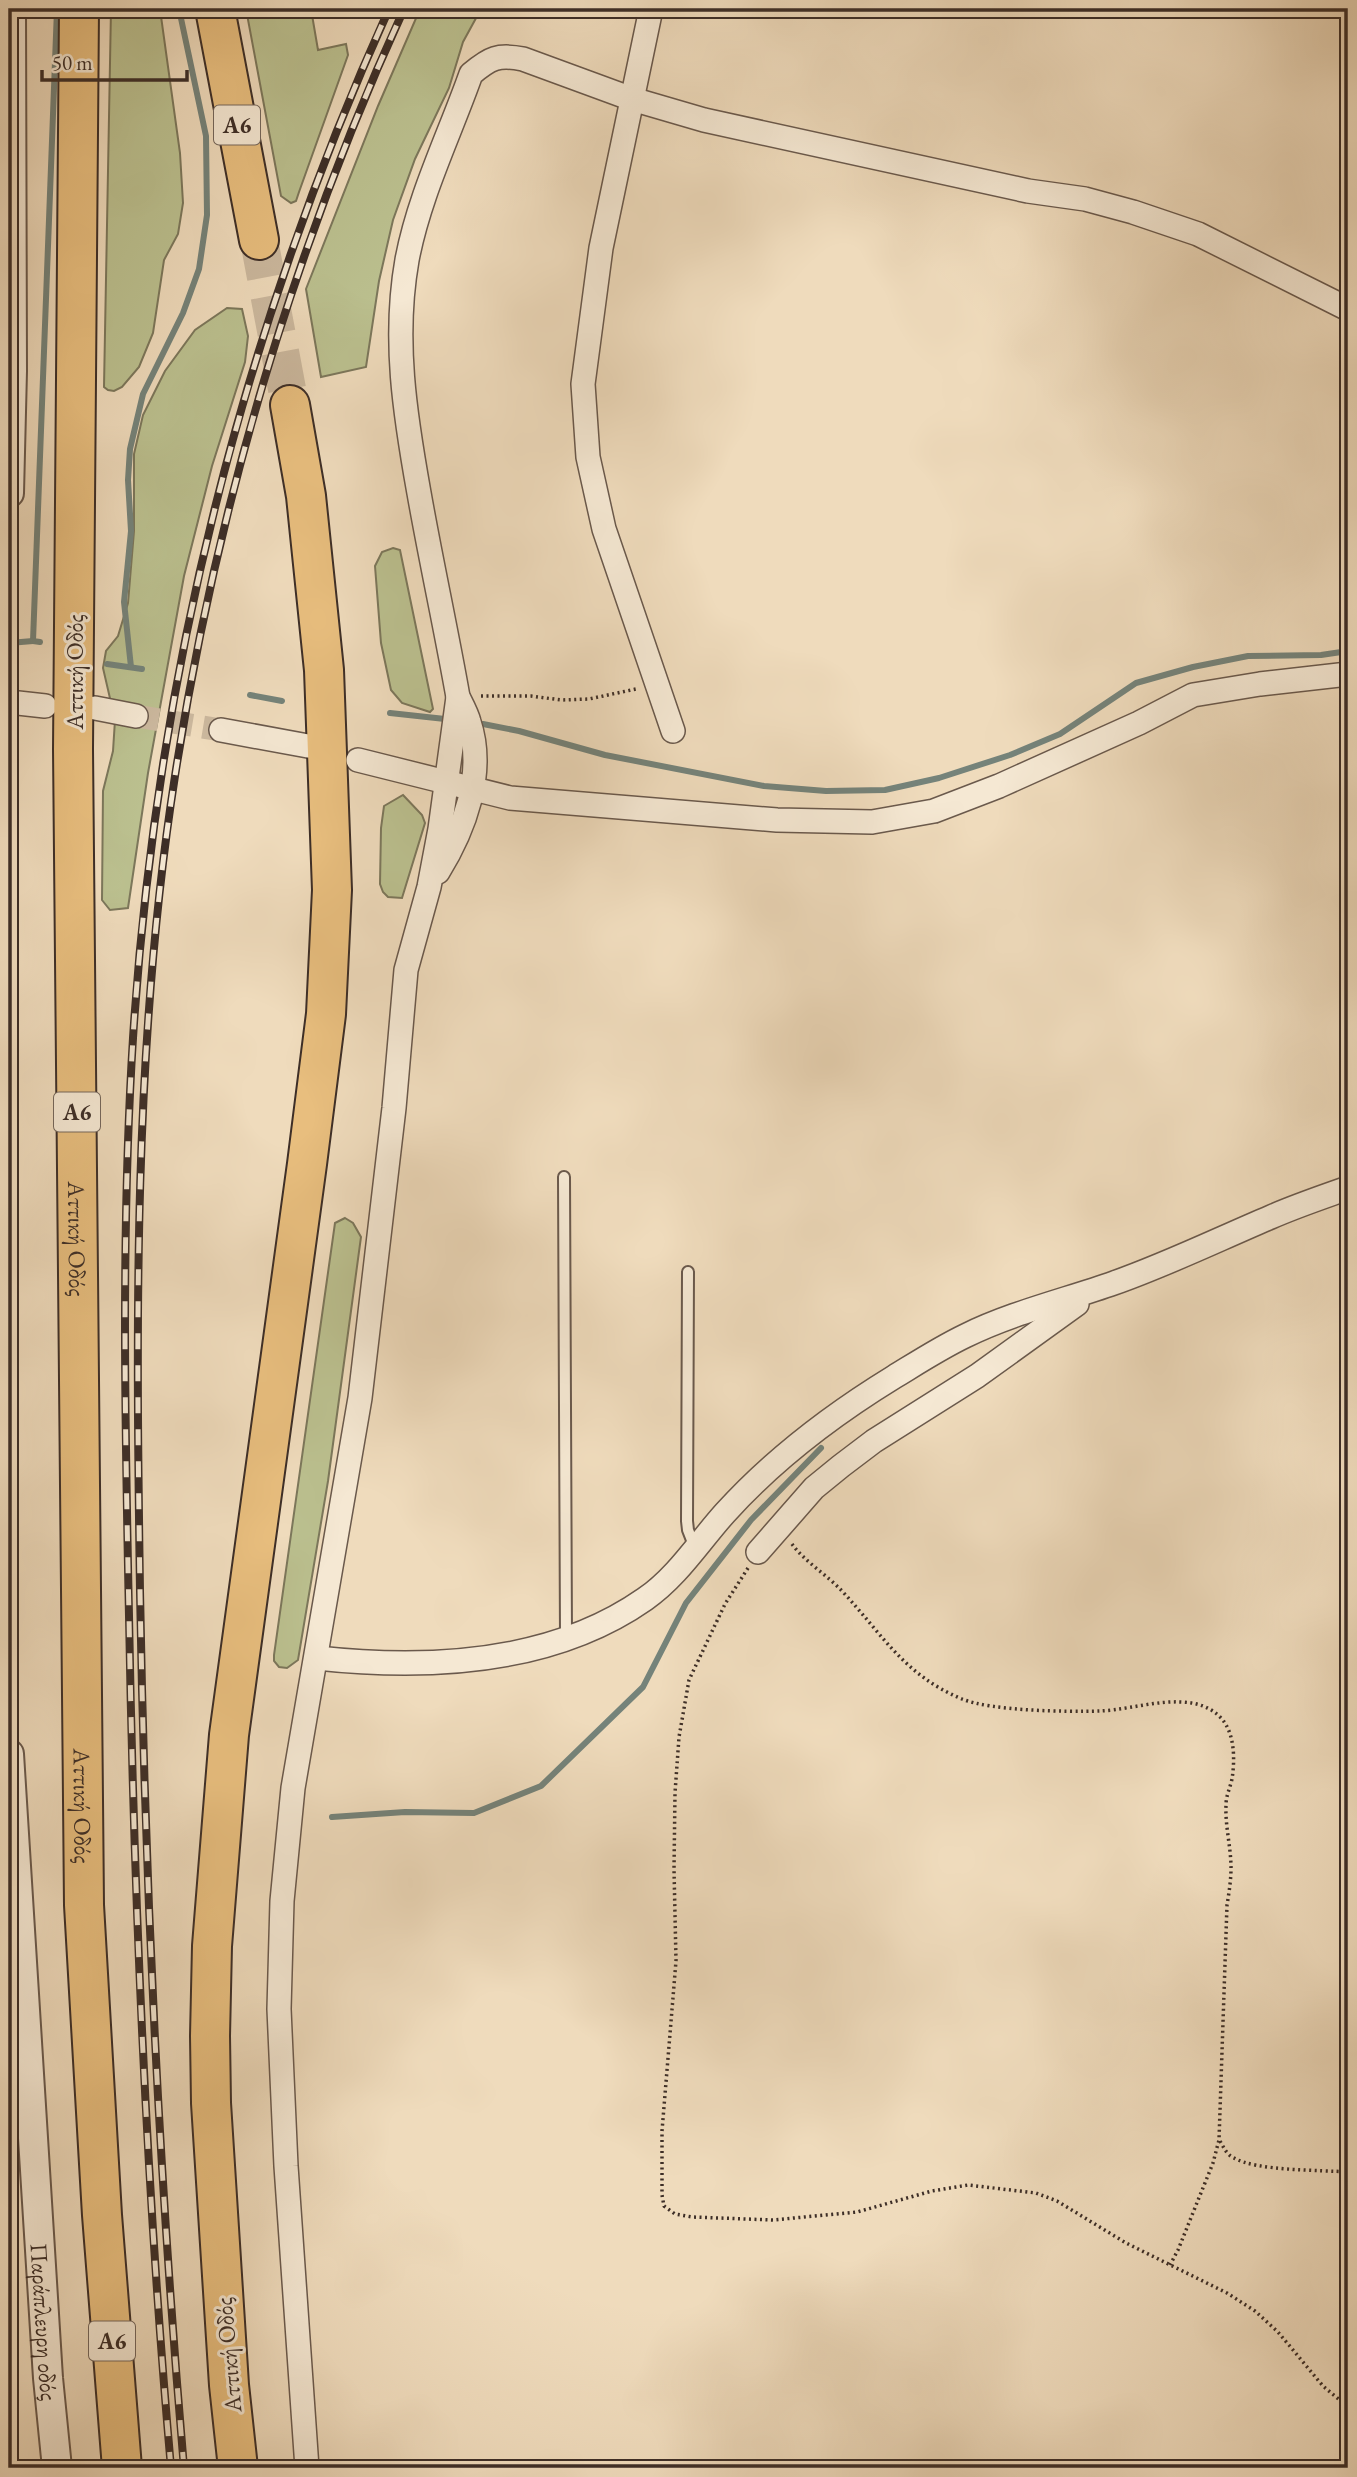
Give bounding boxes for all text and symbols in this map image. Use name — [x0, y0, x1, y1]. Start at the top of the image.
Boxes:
scale bar — [42, 38, 187, 82]
text: 50 m — [52, 49, 93, 76]
road number: Α6 — [214, 106, 260, 144]
street label: Αττική Οδός — [59, 614, 90, 731]
road number: Α6 — [54, 1092, 100, 1132]
street label: Αττική Οδός — [62, 1180, 94, 1297]
street label: Αττική Οδός — [67, 1747, 99, 1864]
street label: Παράπλευρη οδός — [24, 2242, 66, 2402]
street label: Αττική Οδός — [208, 2296, 249, 2415]
road number: Α6 — [89, 2322, 135, 2360]

